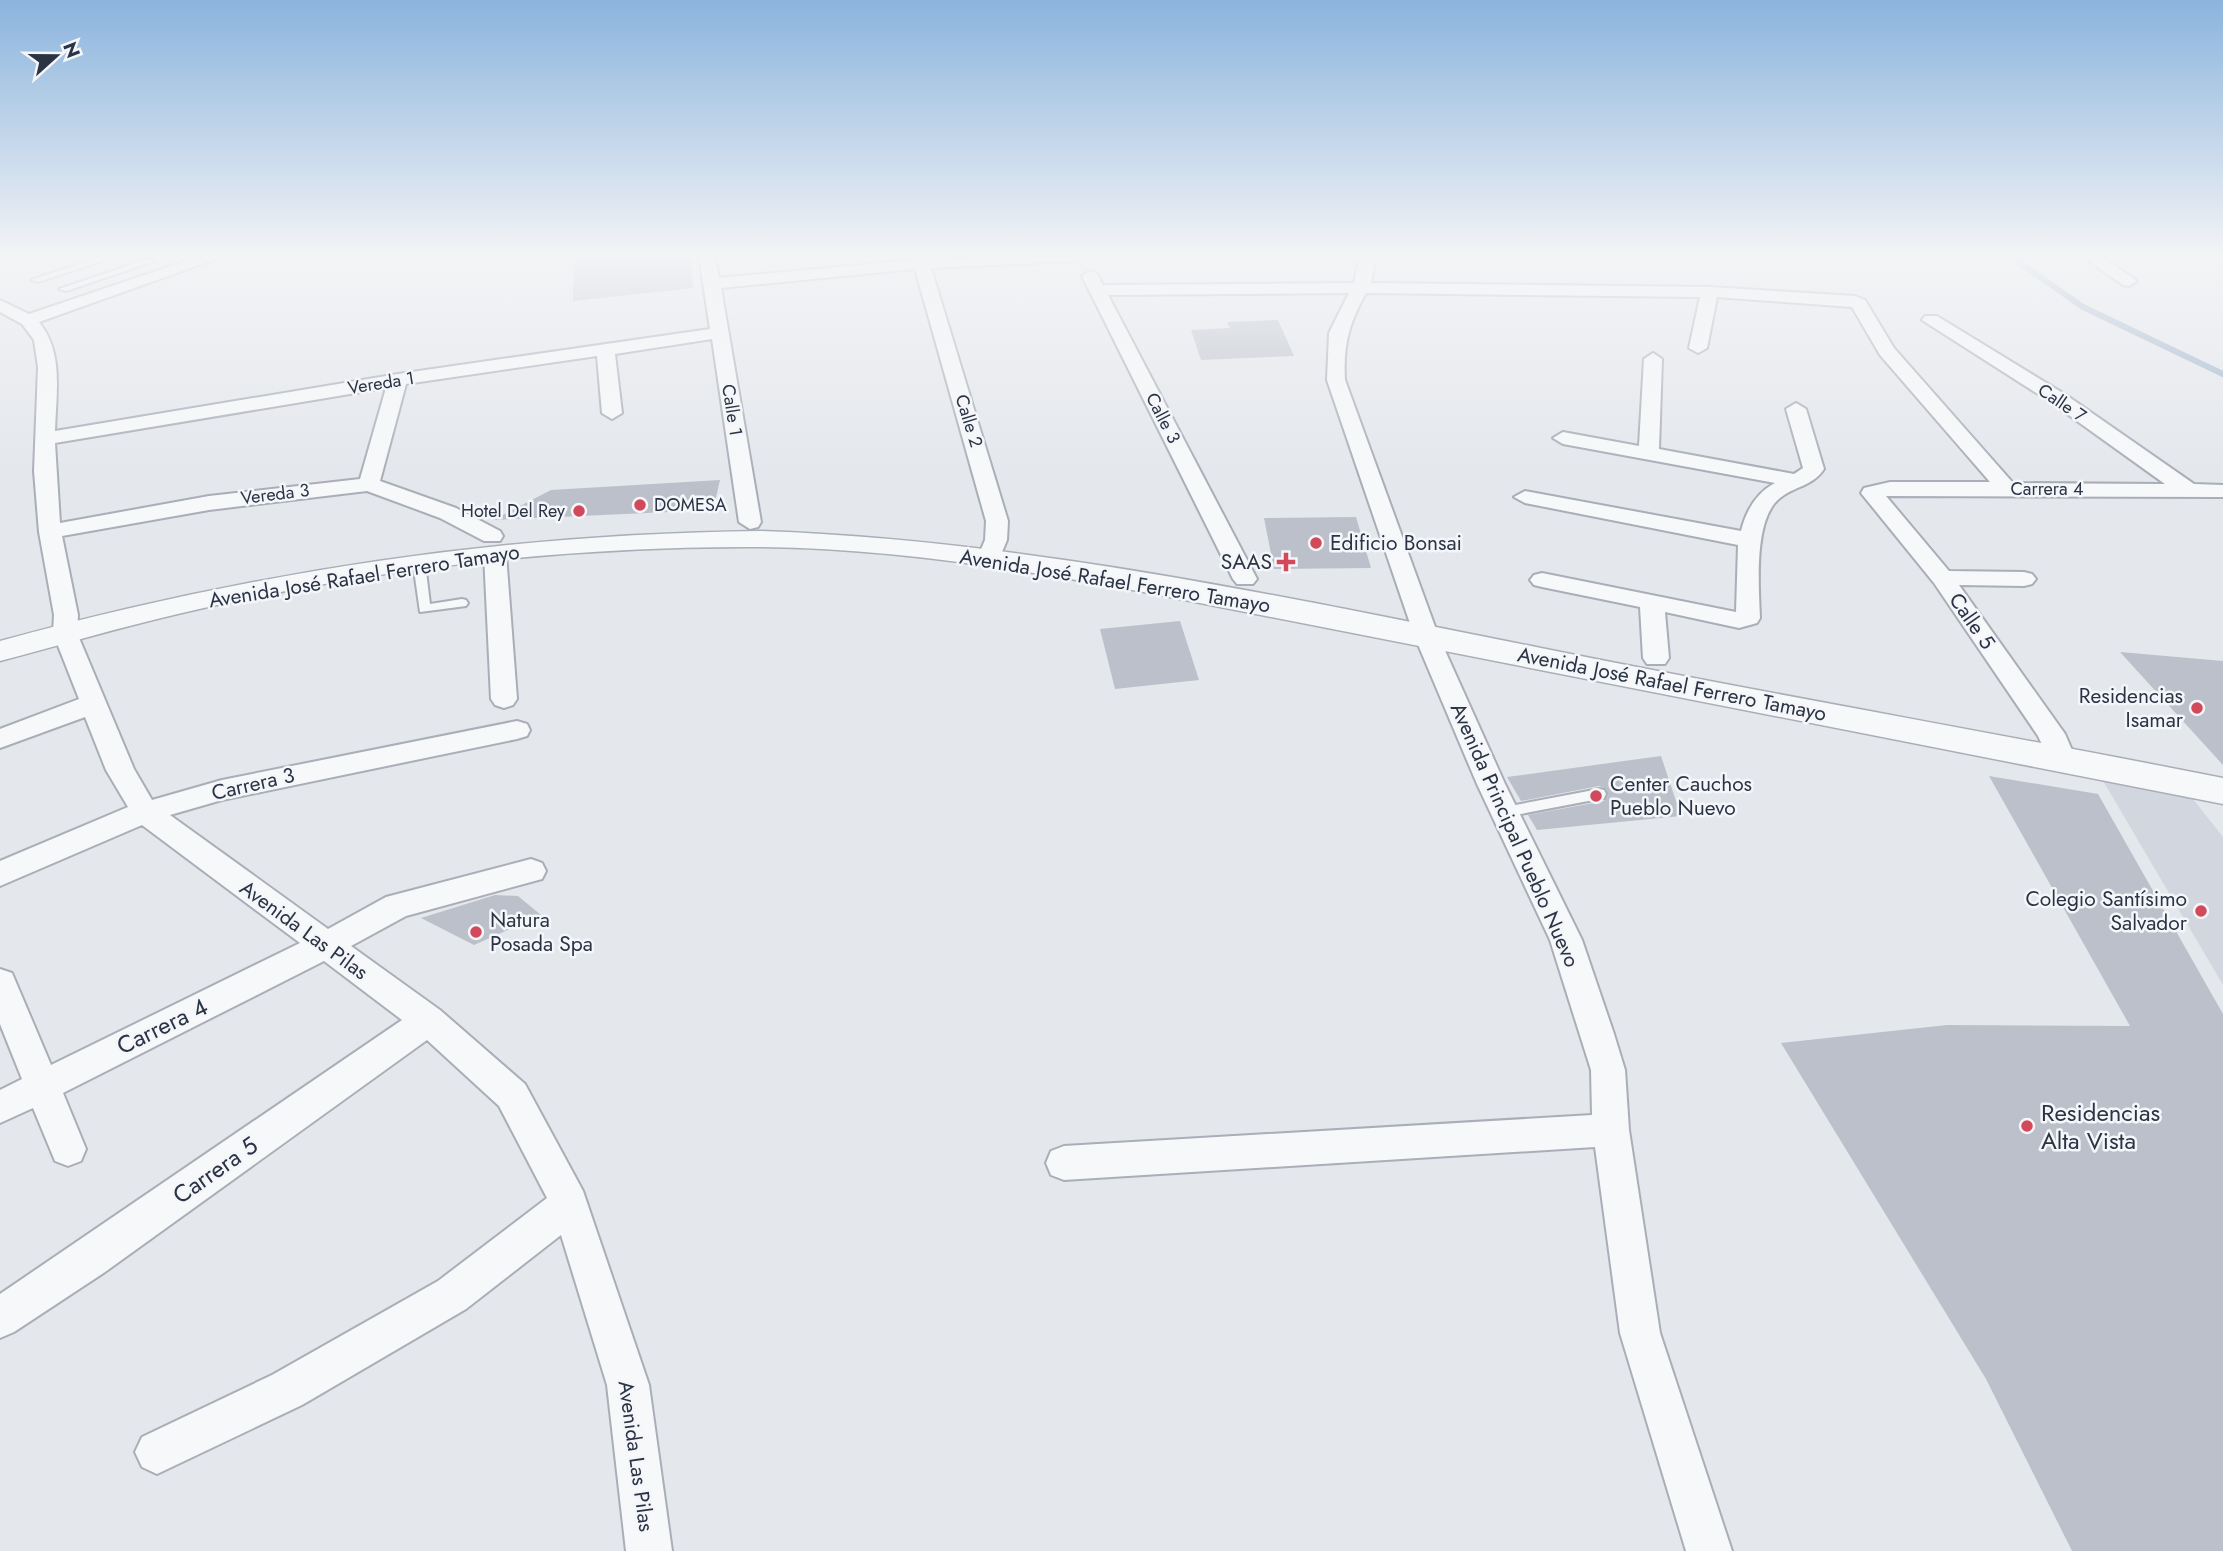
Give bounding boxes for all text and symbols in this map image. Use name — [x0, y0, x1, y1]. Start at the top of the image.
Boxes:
north arrow — [21, 21, 91, 91]
text: N — [56, 38, 87, 62]
street label: Vereda 1 — [346, 365, 416, 401]
street label: Calle 7 — [2033, 377, 2092, 429]
street label: Calle 1 — [715, 382, 749, 438]
street label: Calle 3 — [1139, 388, 1187, 448]
street label: Calle 2 — [949, 391, 989, 451]
street label: Carrera 4 — [2010, 476, 2084, 502]
street label: Vereda 3 — [239, 477, 311, 511]
place label: DOMESA — [654, 492, 727, 518]
marker: DOMESA — [632, 497, 648, 513]
place label: Hotel Del Rey — [461, 498, 565, 524]
marker: Hotel Del Rey — [571, 503, 587, 519]
place label: Edificio Bonsai — [1330, 528, 1462, 558]
marker: Edificio Bonsai — [1308, 535, 1324, 551]
street label: Avenida José Rafael Ferrero Tamayo — [206, 537, 522, 615]
street label: Avenida José Rafael Ferrero Tamayo — [957, 542, 1273, 620]
place label: SAAS — [1221, 547, 1272, 577]
marker: SAAS — [1278, 554, 1294, 570]
street label: Calle 5 — [1942, 587, 2002, 655]
street label: Avenida José Rafael Ferrero Tamayo — [1515, 639, 1829, 729]
place label: Residencias Isamar — [2079, 681, 2184, 735]
street label: Avenida Principal Pueblo Nuevo — [1443, 698, 1587, 972]
marker: Residencias Isamar — [2189, 700, 2205, 716]
street label: Carrera 3 — [208, 760, 298, 808]
place label: Center Cauchos Pueblo Nuevo — [1610, 769, 1752, 823]
marker: Center Cauchos Pueblo Nuevo — [1588, 788, 1604, 804]
street label: Avenida Las Pilas — [234, 873, 374, 987]
place label: Colegio Santísimo Salvador — [2025, 884, 2188, 938]
marker: Colegio Santísimo Salvador — [2193, 903, 2209, 919]
place label: Natura Posada Spa — [490, 905, 593, 959]
marker: Natura Posada Spa — [468, 924, 484, 940]
street label: Carrera 4 — [111, 989, 213, 1063]
place label: Residencias Alta Vista — [2041, 1095, 2160, 1158]
marker: Residencias Alta Vista — [2019, 1118, 2035, 1134]
street label: Carrera 5 — [165, 1128, 265, 1212]
street label: Avenida Las Pilas — [611, 1379, 661, 1533]

